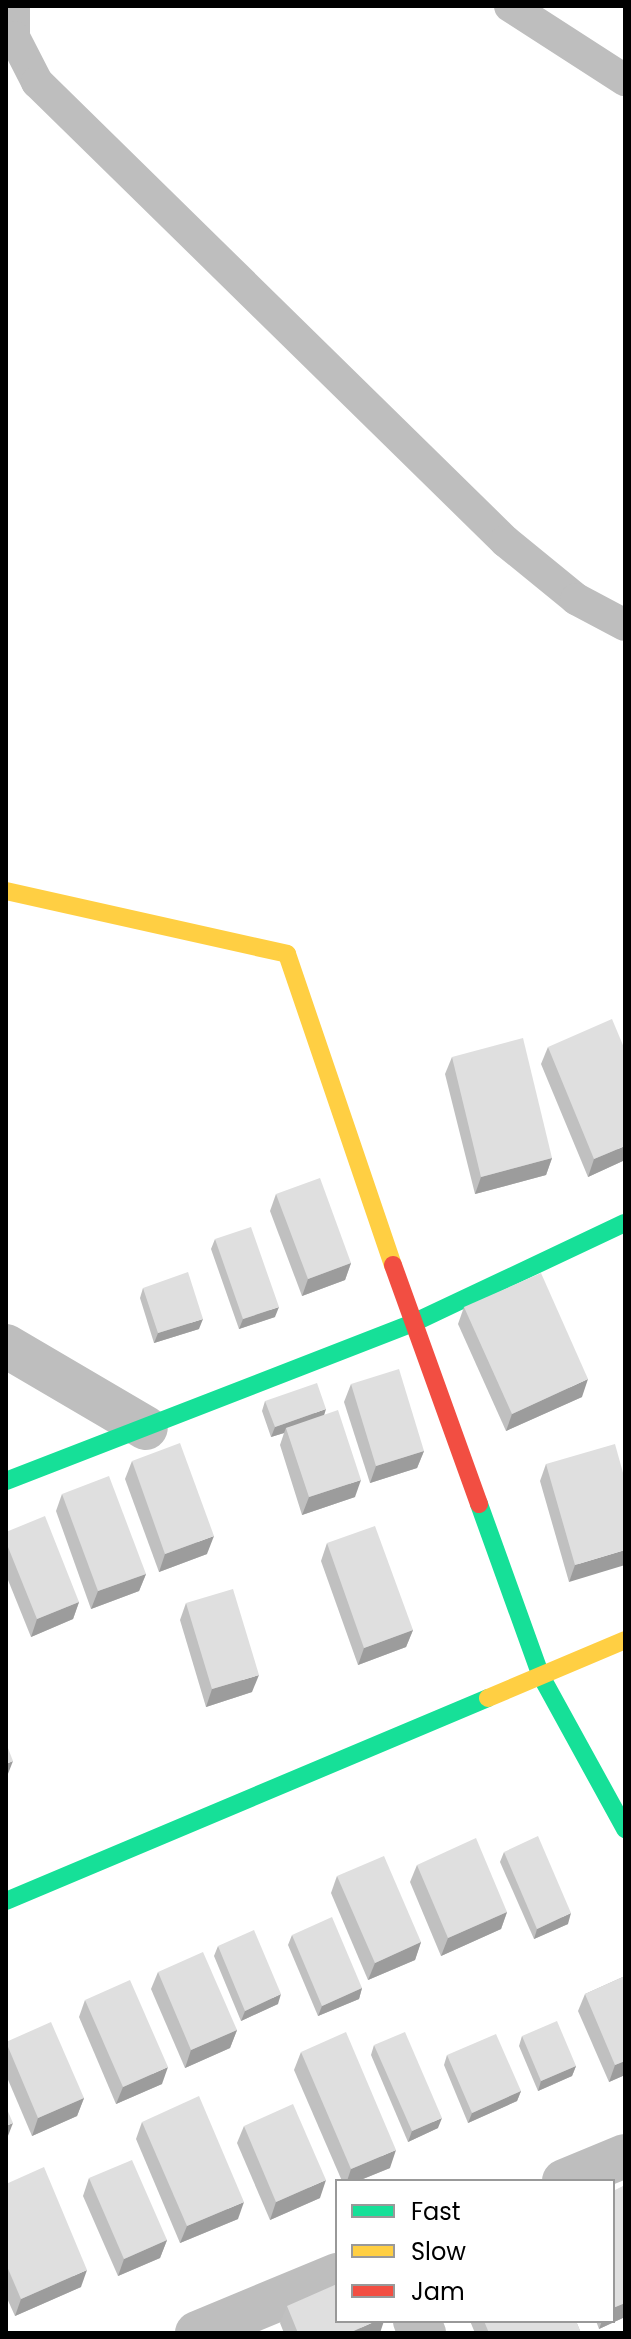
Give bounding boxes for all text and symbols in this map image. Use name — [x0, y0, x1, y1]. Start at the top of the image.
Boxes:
legend — [335, 2179, 615, 2323]
text: Fast — [411, 2195, 461, 2228]
text: Slow — [411, 2235, 466, 2268]
text: Jam — [411, 2275, 465, 2308]

